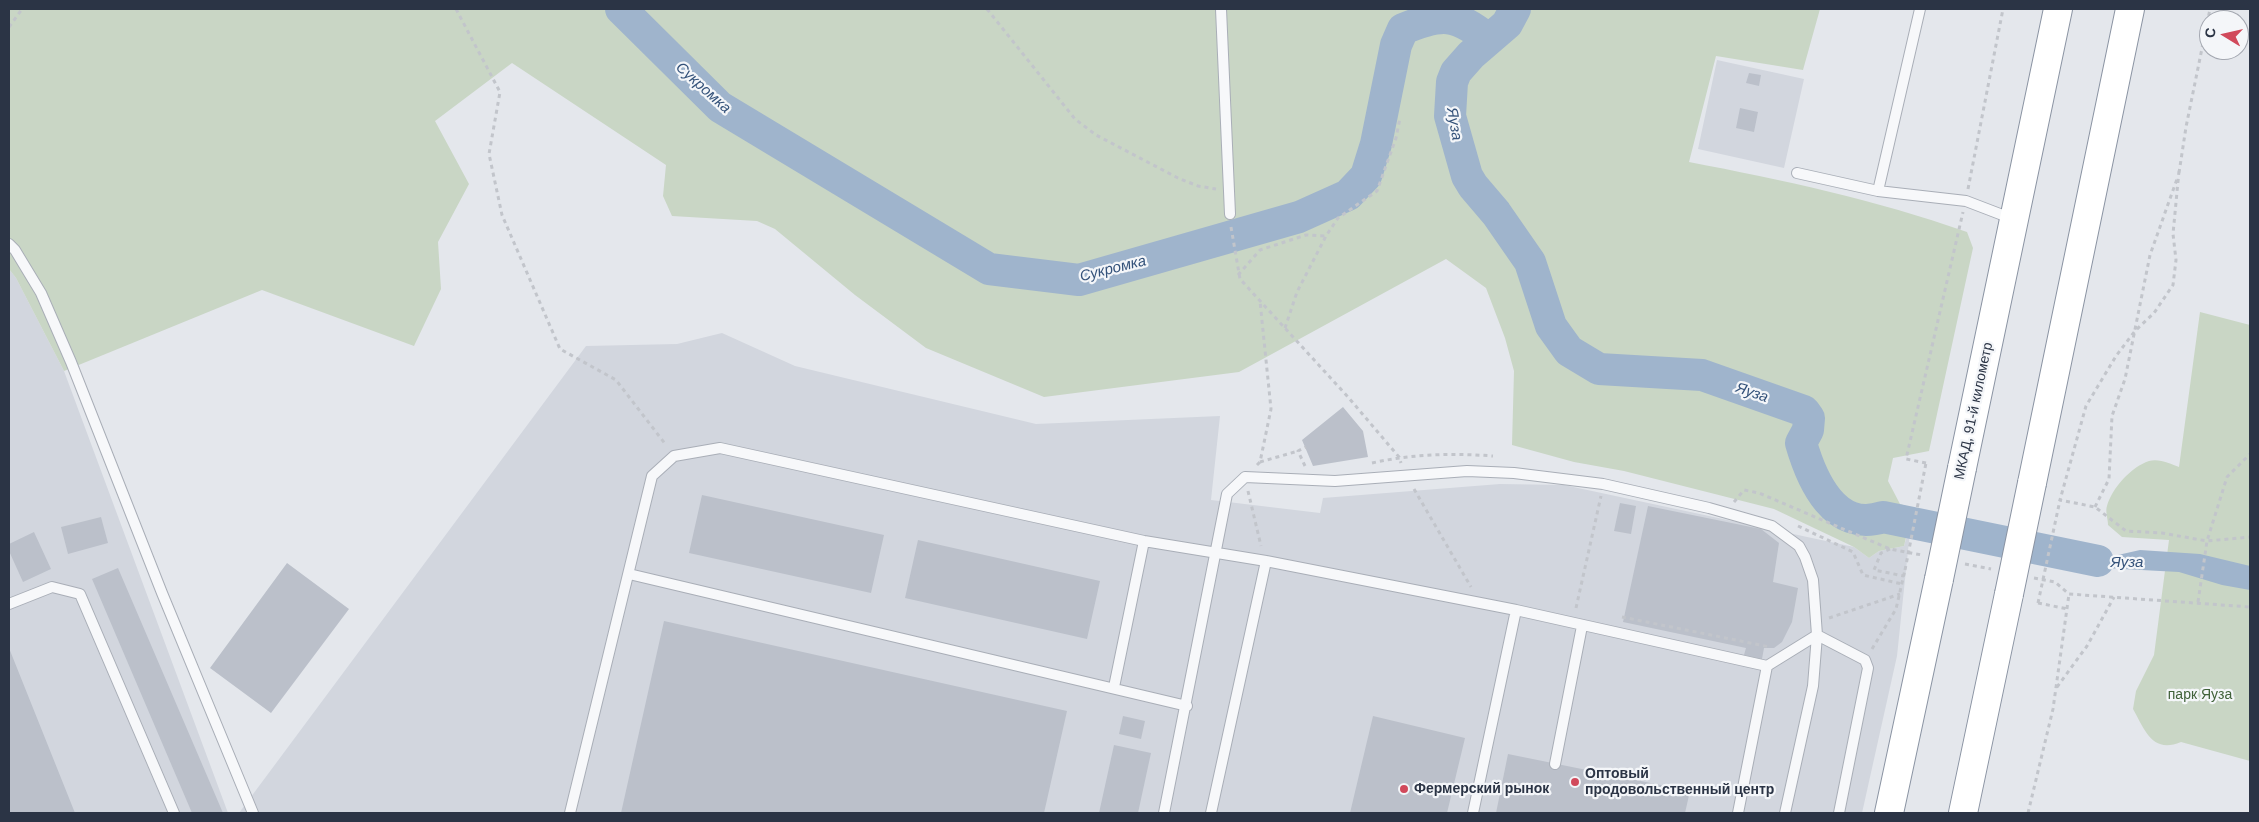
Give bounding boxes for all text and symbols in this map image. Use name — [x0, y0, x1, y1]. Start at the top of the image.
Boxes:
north arrow — [2199, 10, 2249, 60]
text: С — [2201, 27, 2219, 39]
water label: Сукромка — [672, 59, 734, 117]
water label: Яуза — [1442, 106, 1466, 142]
water label: Сукромка — [1078, 252, 1148, 286]
street label: МКАД, 91-й километр — [1951, 341, 1997, 481]
water label: Яуза — [1734, 379, 1770, 407]
water label: Яуза — [2111, 554, 2143, 572]
park label: парк Яуза — [2168, 687, 2232, 703]
place label: Оптовый продовольственный центр — [1585, 766, 1774, 799]
marker: Оптовый продовольственный центр — [1569, 776, 1581, 788]
place label: Фермерский рынок — [1414, 781, 1549, 797]
marker: Фермерский рынок — [1398, 783, 1410, 795]

